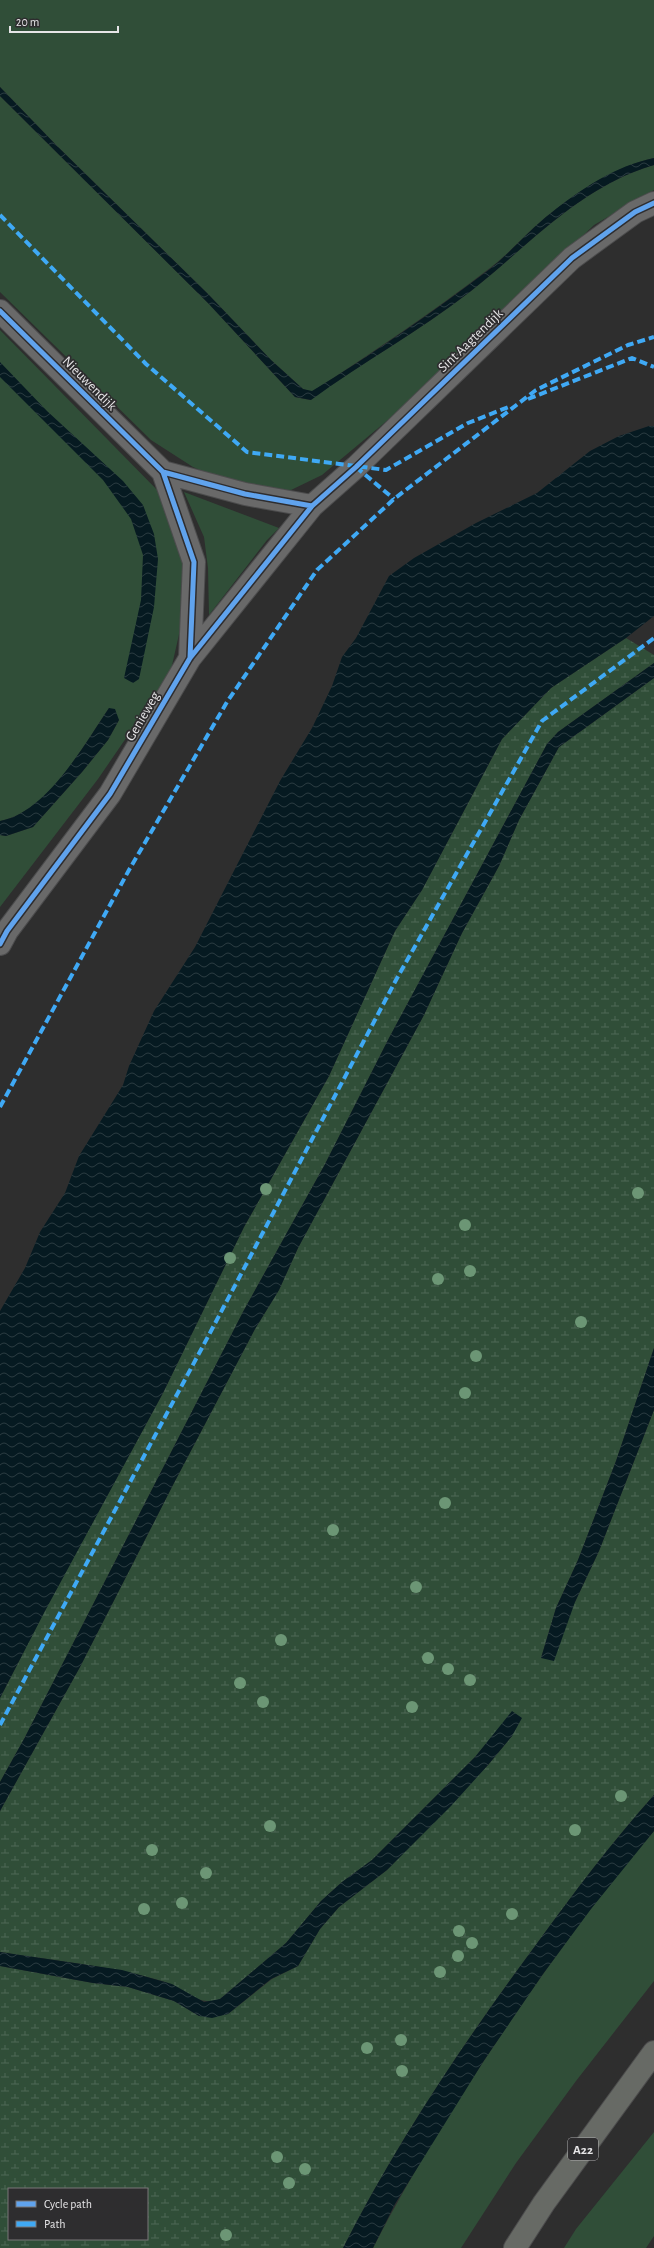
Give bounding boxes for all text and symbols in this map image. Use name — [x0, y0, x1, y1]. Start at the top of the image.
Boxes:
scale bar — [10, 8, 118, 34]
text: 20 m — [16, 16, 39, 28]
street label: Sint Aagtendijk — [436, 306, 506, 375]
street label: Nieuwendijk — [60, 354, 119, 414]
street label: Genieweg — [123, 689, 163, 743]
road number: A22 — [568, 2138, 598, 2160]
legend — [8, 2188, 148, 2240]
text: Cycle path — [44, 2198, 92, 2211]
text: Path — [44, 2218, 66, 2230]

